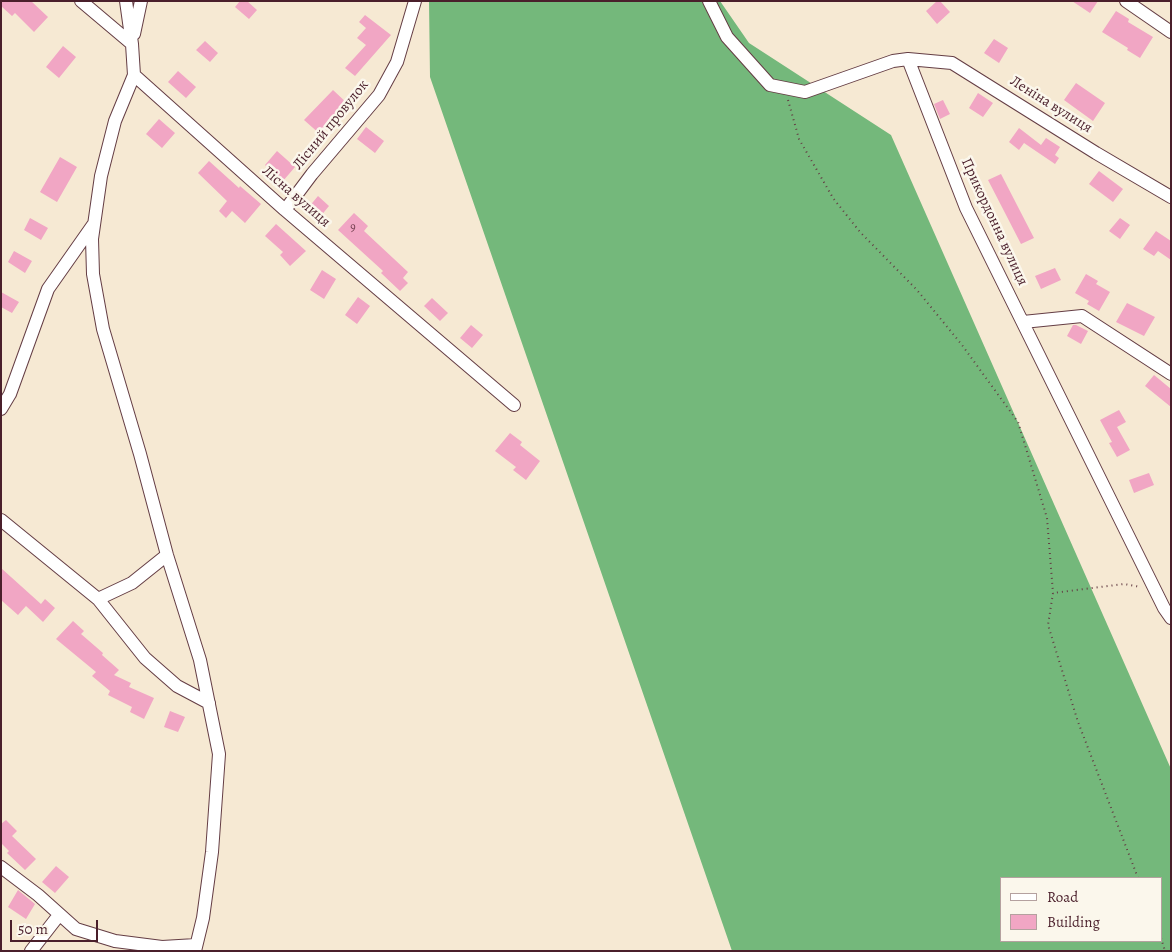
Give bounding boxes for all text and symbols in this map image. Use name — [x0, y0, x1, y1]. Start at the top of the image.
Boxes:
street label: Леніна вулиця — [1007, 73, 1095, 137]
street label: Лісний провулок — [289, 76, 373, 174]
street label: Прикордонна вулиця — [957, 156, 1031, 288]
street label: Лісна вулиця — [258, 162, 334, 232]
house number: 9 — [350, 221, 356, 235]
legend — [1000, 877, 1162, 942]
text: Road — [1047, 887, 1078, 907]
scale bar — [12, 910, 100, 942]
text: Building — [1047, 912, 1100, 932]
text: 50 m — [18, 919, 48, 939]

